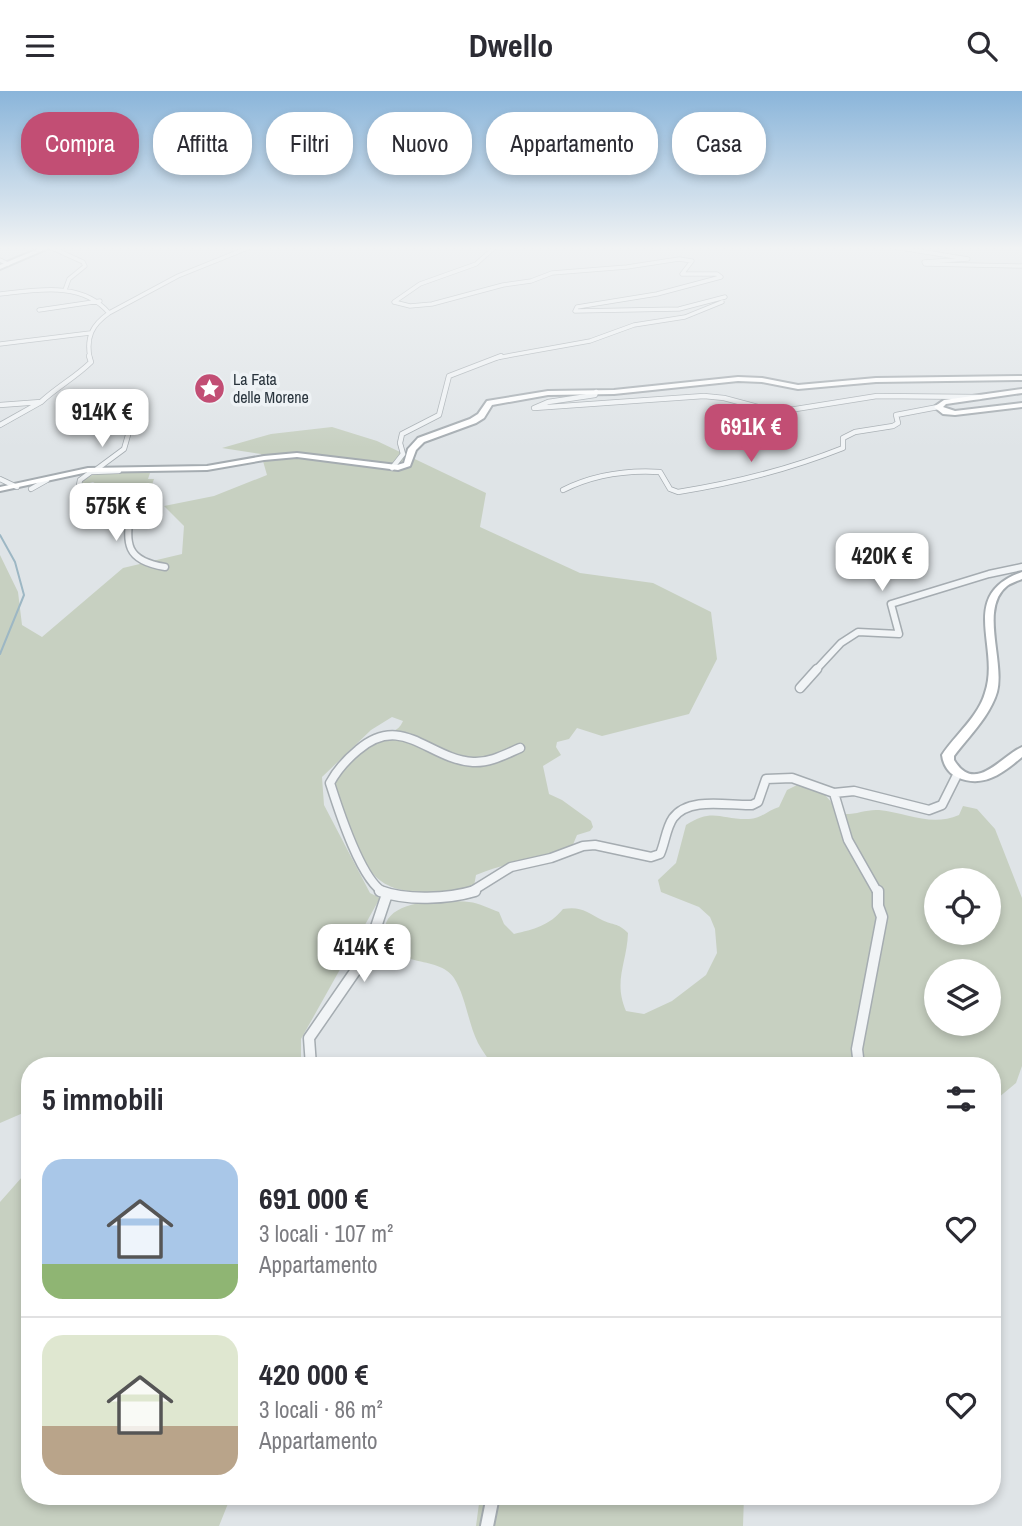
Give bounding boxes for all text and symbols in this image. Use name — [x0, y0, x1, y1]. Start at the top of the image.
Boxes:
text: Dwello — [469, 24, 553, 67]
icon: menu — [21, 27, 59, 65]
icon: search — [963, 27, 1001, 65]
chip: Compra — [21, 112, 139, 175]
chip: Affitta — [153, 112, 252, 175]
chip: Filtri — [266, 112, 353, 175]
chip: Nuovo — [367, 112, 472, 175]
chip: Appartamento — [486, 112, 658, 175]
chip: Casa — [672, 112, 766, 175]
place label: La Fata delle Morene — [233, 368, 309, 408]
place icon: La Fata delle Morene — [193, 371, 227, 405]
pin: 914K € — [45, 389, 159, 449]
text: 914K € — [72, 396, 132, 427]
pin: 691K € — [694, 405, 808, 464]
text: 691K € — [721, 411, 781, 442]
pin: 575K € — [59, 483, 173, 543]
text: 575K € — [86, 490, 146, 521]
pin: 420K € — [825, 533, 939, 593]
text: 420K € — [852, 540, 912, 571]
map controls — [924, 868, 1001, 1036]
button: locate — [924, 868, 1001, 945]
pin: 414K € — [307, 925, 421, 984]
text: 414K € — [334, 931, 394, 962]
button: layers — [924, 959, 1001, 1036]
text: 5 immobili — [42, 1079, 164, 1119]
icon: filters — [942, 1080, 980, 1118]
text: 691 000 € — [259, 1178, 368, 1218]
icon: home — [98, 1187, 182, 1271]
icon: heart — [942, 1210, 980, 1248]
text: 3 locali · 107 m² — [259, 1218, 393, 1249]
text: Appartamento — [259, 1249, 377, 1280]
text: 420 000 € — [259, 1354, 368, 1394]
icon: home — [98, 1363, 182, 1447]
icon: heart — [942, 1386, 980, 1424]
text: 3 locali · 86 m² — [259, 1394, 383, 1425]
text: Appartamento — [259, 1425, 377, 1456]

